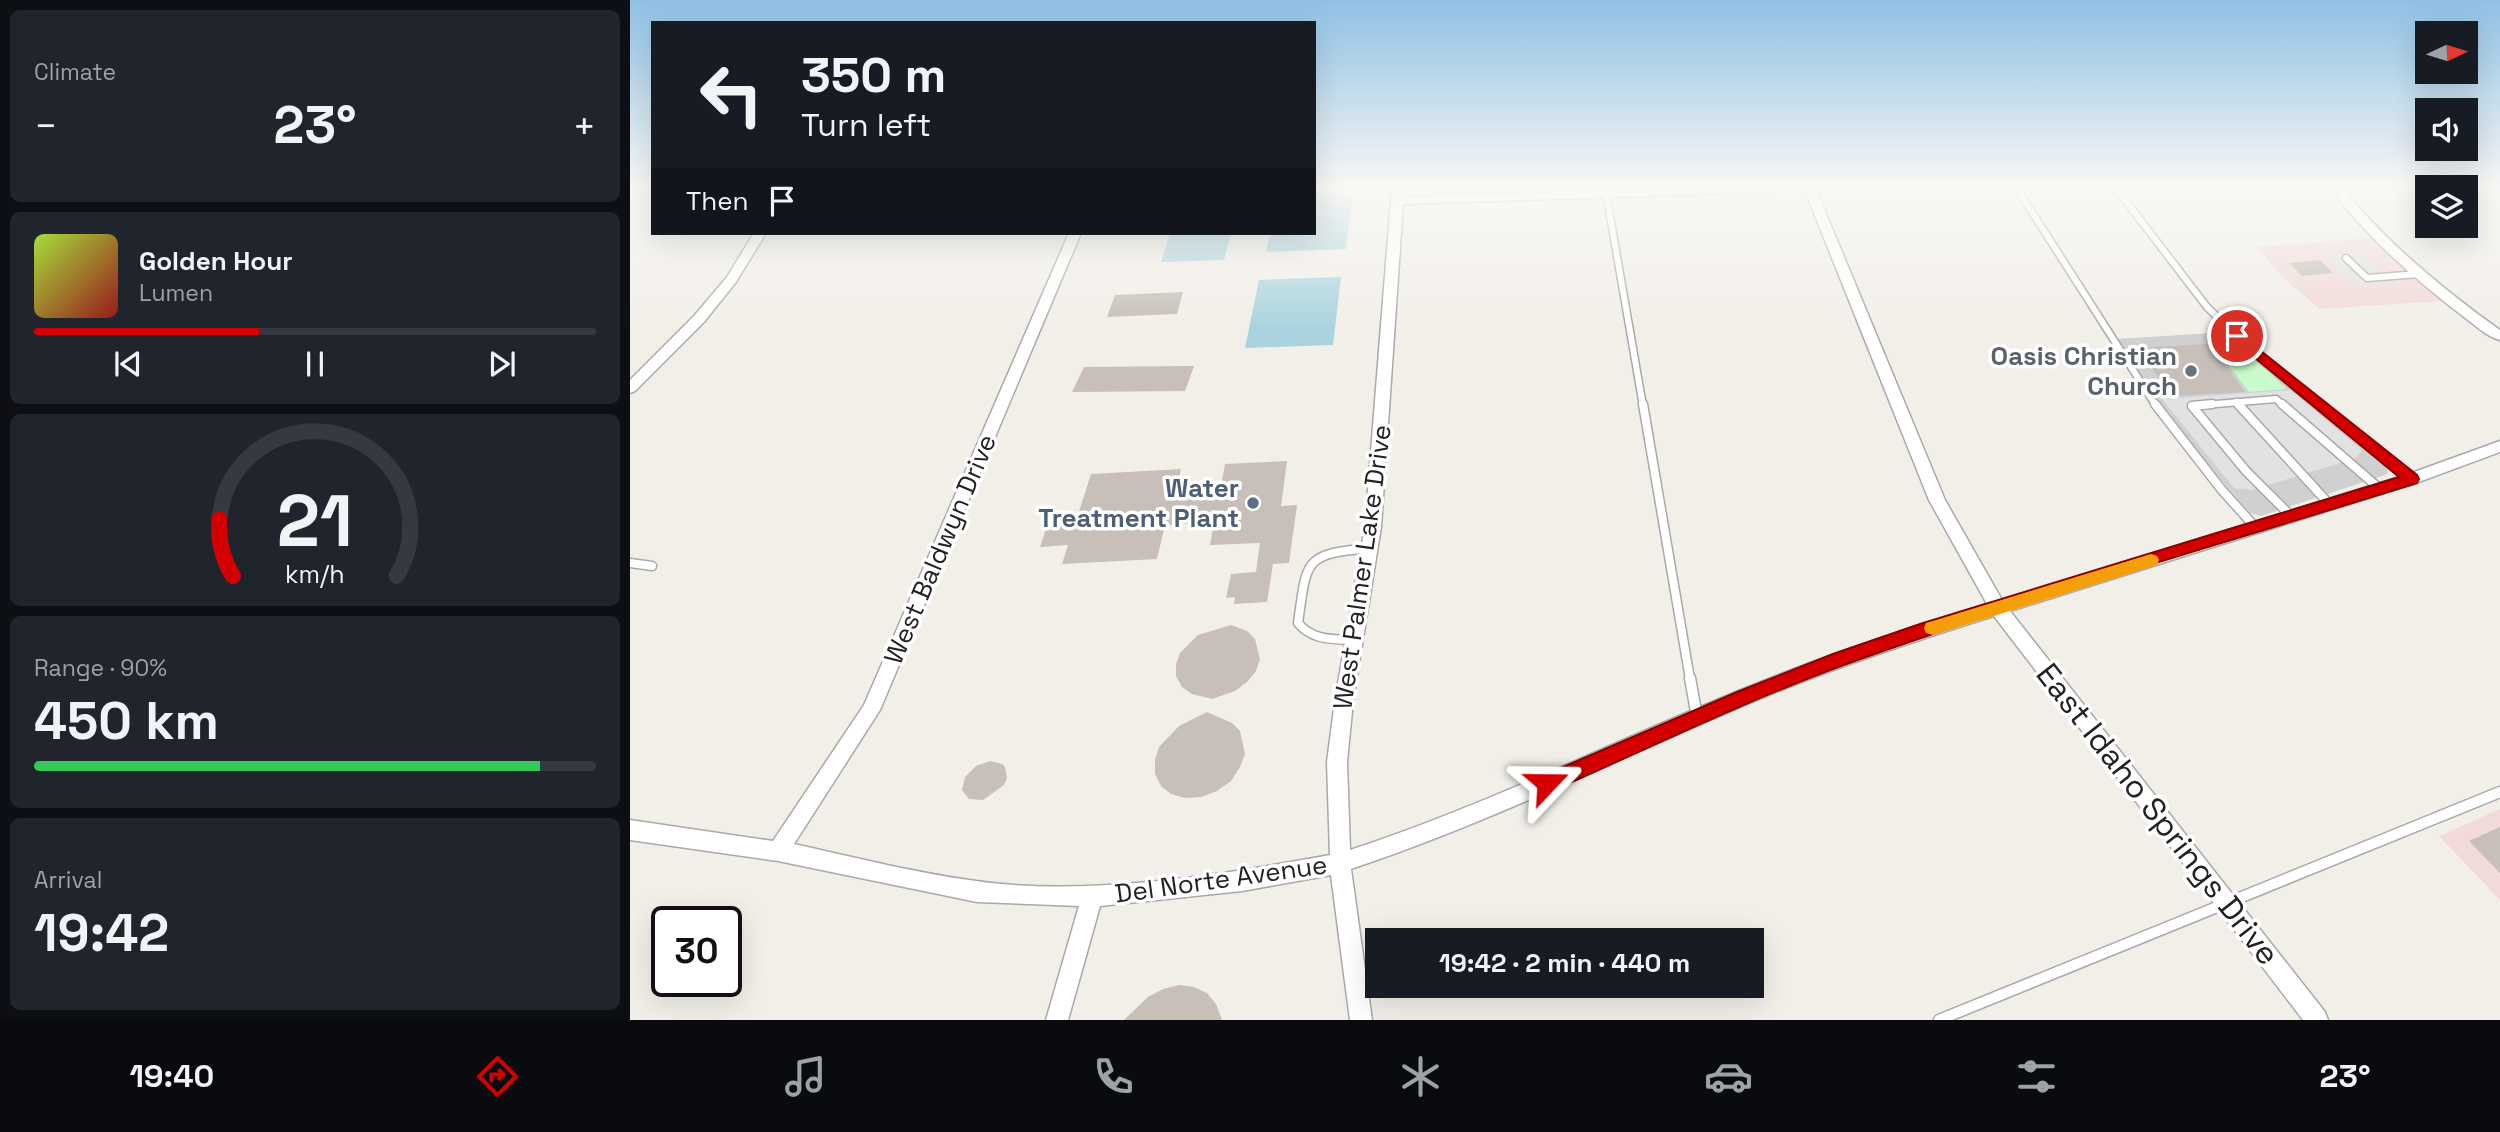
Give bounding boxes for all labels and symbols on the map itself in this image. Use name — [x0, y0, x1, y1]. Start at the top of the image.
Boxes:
north arrow — [2415, 21, 2478, 84]
pin — [2207, 306, 2267, 366]
place label: Oasis Christian Church — [1991, 339, 2177, 403]
marker: Oasis Christian Church — [2183, 363, 2199, 379]
street label: West Palmer Lake Drive — [1325, 422, 1399, 712]
street label: West Baldwyn Drive — [876, 429, 1004, 669]
place label: Water Treatment Plant — [1038, 471, 1239, 535]
marker: Water Treatment Plant — [1245, 495, 1261, 511]
street label: East Idaho Springs Drive — [2028, 655, 2288, 973]
position arrow — [1510, 746, 1584, 820]
street label: Del Norte Avenue — [1113, 847, 1329, 911]
speed limit sign: 30 — [651, 906, 742, 997]

